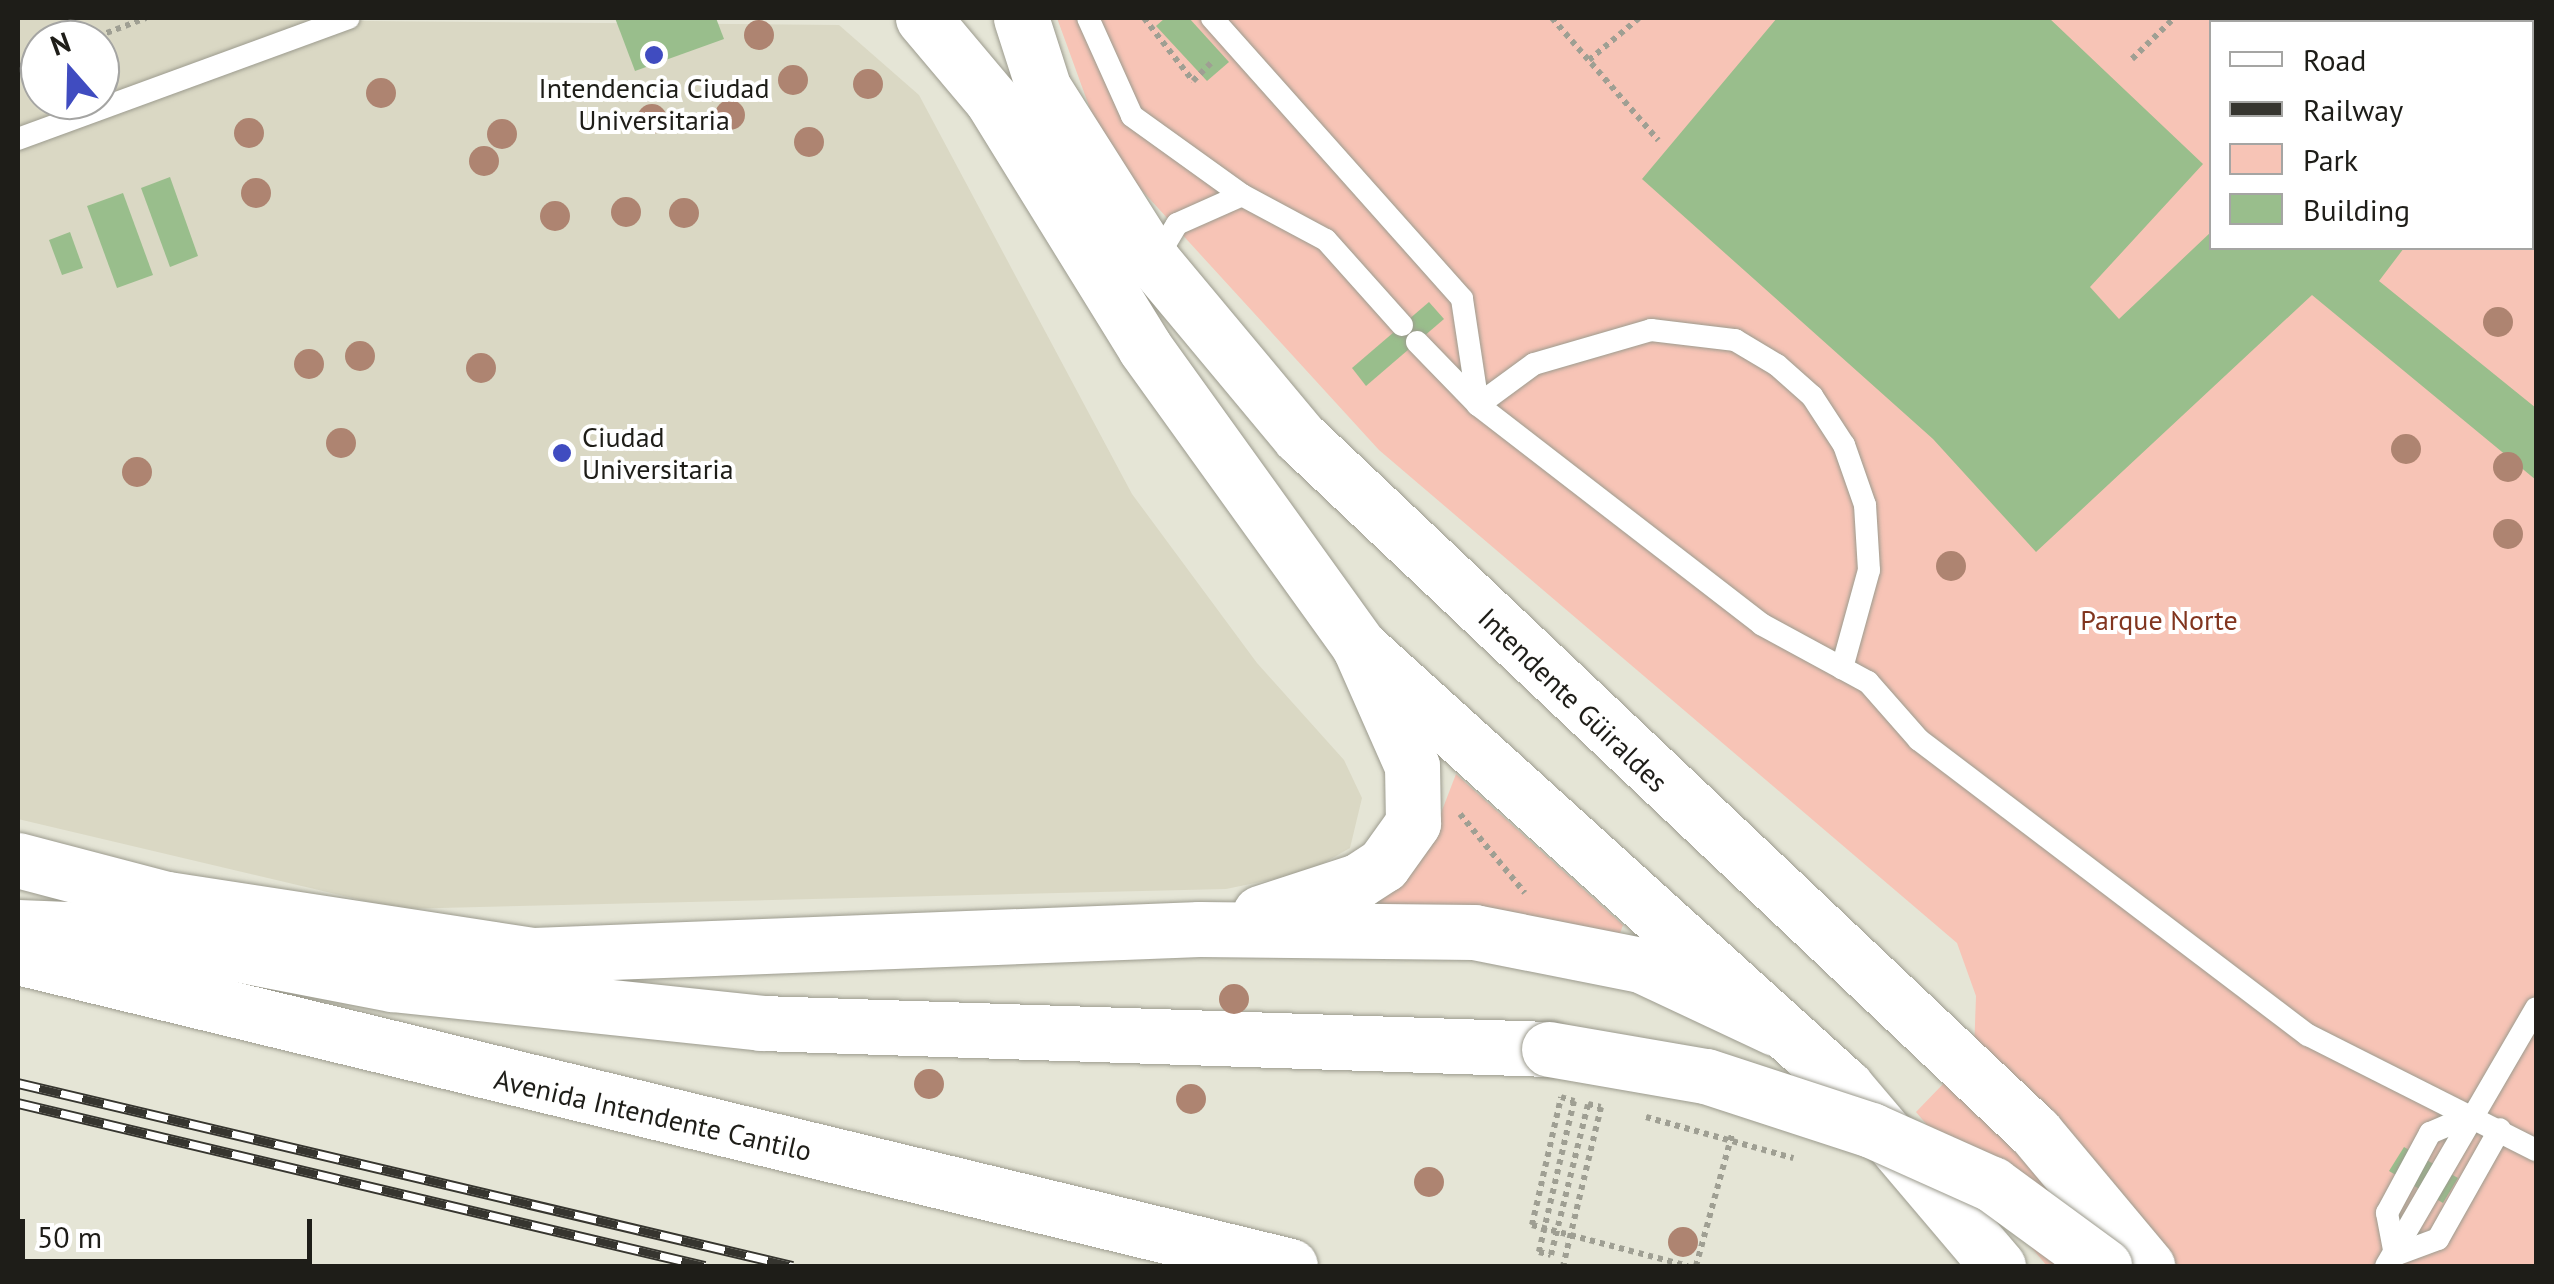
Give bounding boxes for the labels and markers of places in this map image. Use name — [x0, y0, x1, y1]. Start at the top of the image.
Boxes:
marker: Intendencia Ciudad Universitaria — [643, 44, 665, 66]
place label: Intendencia Ciudad Universitaria — [539, 71, 769, 137]
place label: Ciudad Universitaria — [582, 420, 734, 486]
marker: Ciudad Universitaria — [551, 442, 573, 464]

